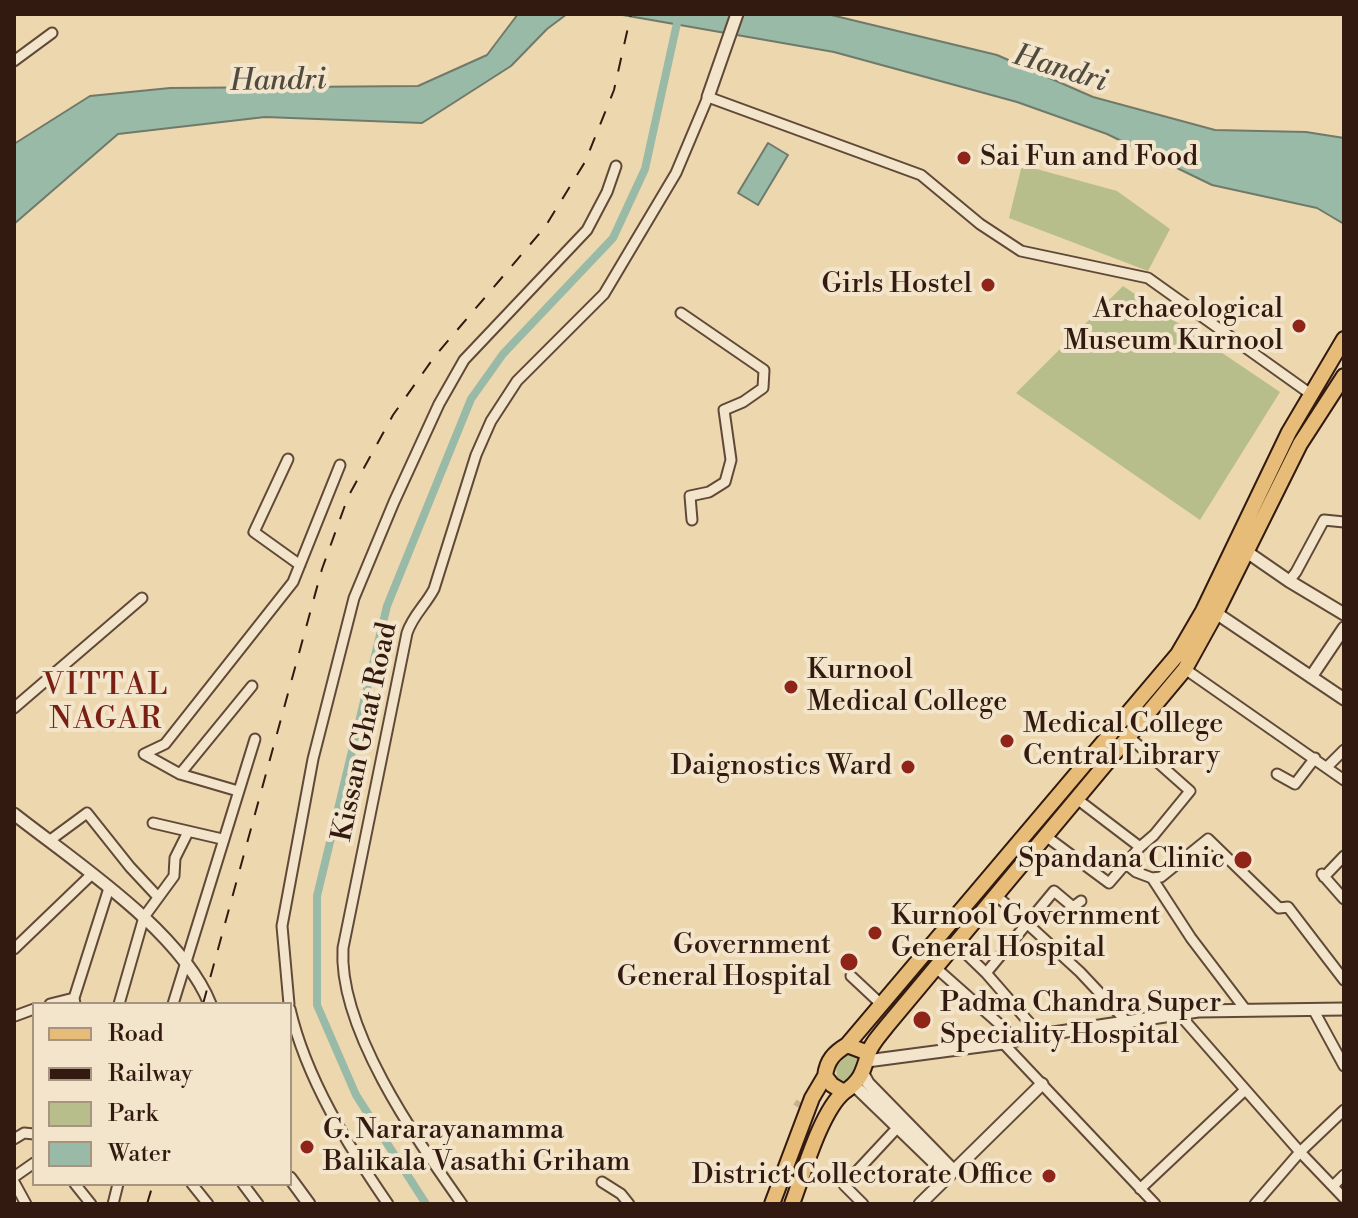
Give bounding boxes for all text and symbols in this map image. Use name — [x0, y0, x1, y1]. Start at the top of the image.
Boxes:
water label: Handri — [1009, 39, 1111, 101]
water label: Handri — [230, 63, 326, 101]
place label: Sai Fun and Food — [980, 141, 1198, 175]
marker: Sai Fun and Food — [955, 149, 973, 167]
place label: Girls Hostel — [821, 268, 972, 302]
marker: Girls Hostel — [979, 276, 997, 294]
place label: Archaeological Museum Kurnool — [1064, 293, 1283, 359]
marker: Archaeological Museum Kurnool — [1290, 317, 1308, 335]
street label: Kissan Ghat Road — [326, 619, 406, 845]
place label: Kurnool Medical College — [807, 654, 1007, 720]
district label: VITTAL NAGAR — [43, 669, 169, 740]
marker: Kurnool Medical College — [782, 678, 800, 696]
place label: Medical College Central Library — [1023, 708, 1223, 774]
marker: Medical College Central Library — [998, 732, 1016, 750]
place label: Daignostics Ward — [671, 750, 892, 784]
marker: Daignostics Ward — [899, 758, 917, 776]
place label: Spandana Clinic — [1018, 843, 1225, 877]
marker: Spandana Clinic — [1232, 849, 1254, 871]
place label: Kurnool Government General Hospital — [891, 900, 1161, 966]
marker: Kurnool Government General Hospital — [866, 924, 884, 942]
place label: Government General Hospital — [617, 929, 831, 995]
marker: Government General Hospital — [838, 951, 860, 973]
place label: Padma Chandra Super Speciality Hospital — [940, 987, 1221, 1053]
legend — [32, 1002, 292, 1186]
marker: Padma Chandra Super Speciality Hospital — [911, 1009, 933, 1031]
text: Road — [108, 1019, 164, 1049]
text: Railway — [108, 1059, 193, 1089]
text: Park — [108, 1099, 158, 1129]
place label: G. Nararayanamma Balikala Vasathi Griham — [323, 1114, 630, 1180]
marker: G. Nararayanamma Balikala Vasathi Griham — [298, 1138, 316, 1156]
text: Water — [108, 1139, 171, 1169]
place label: District Collectorate Office — [692, 1159, 1033, 1193]
marker: District Collectorate Office — [1040, 1167, 1058, 1185]

